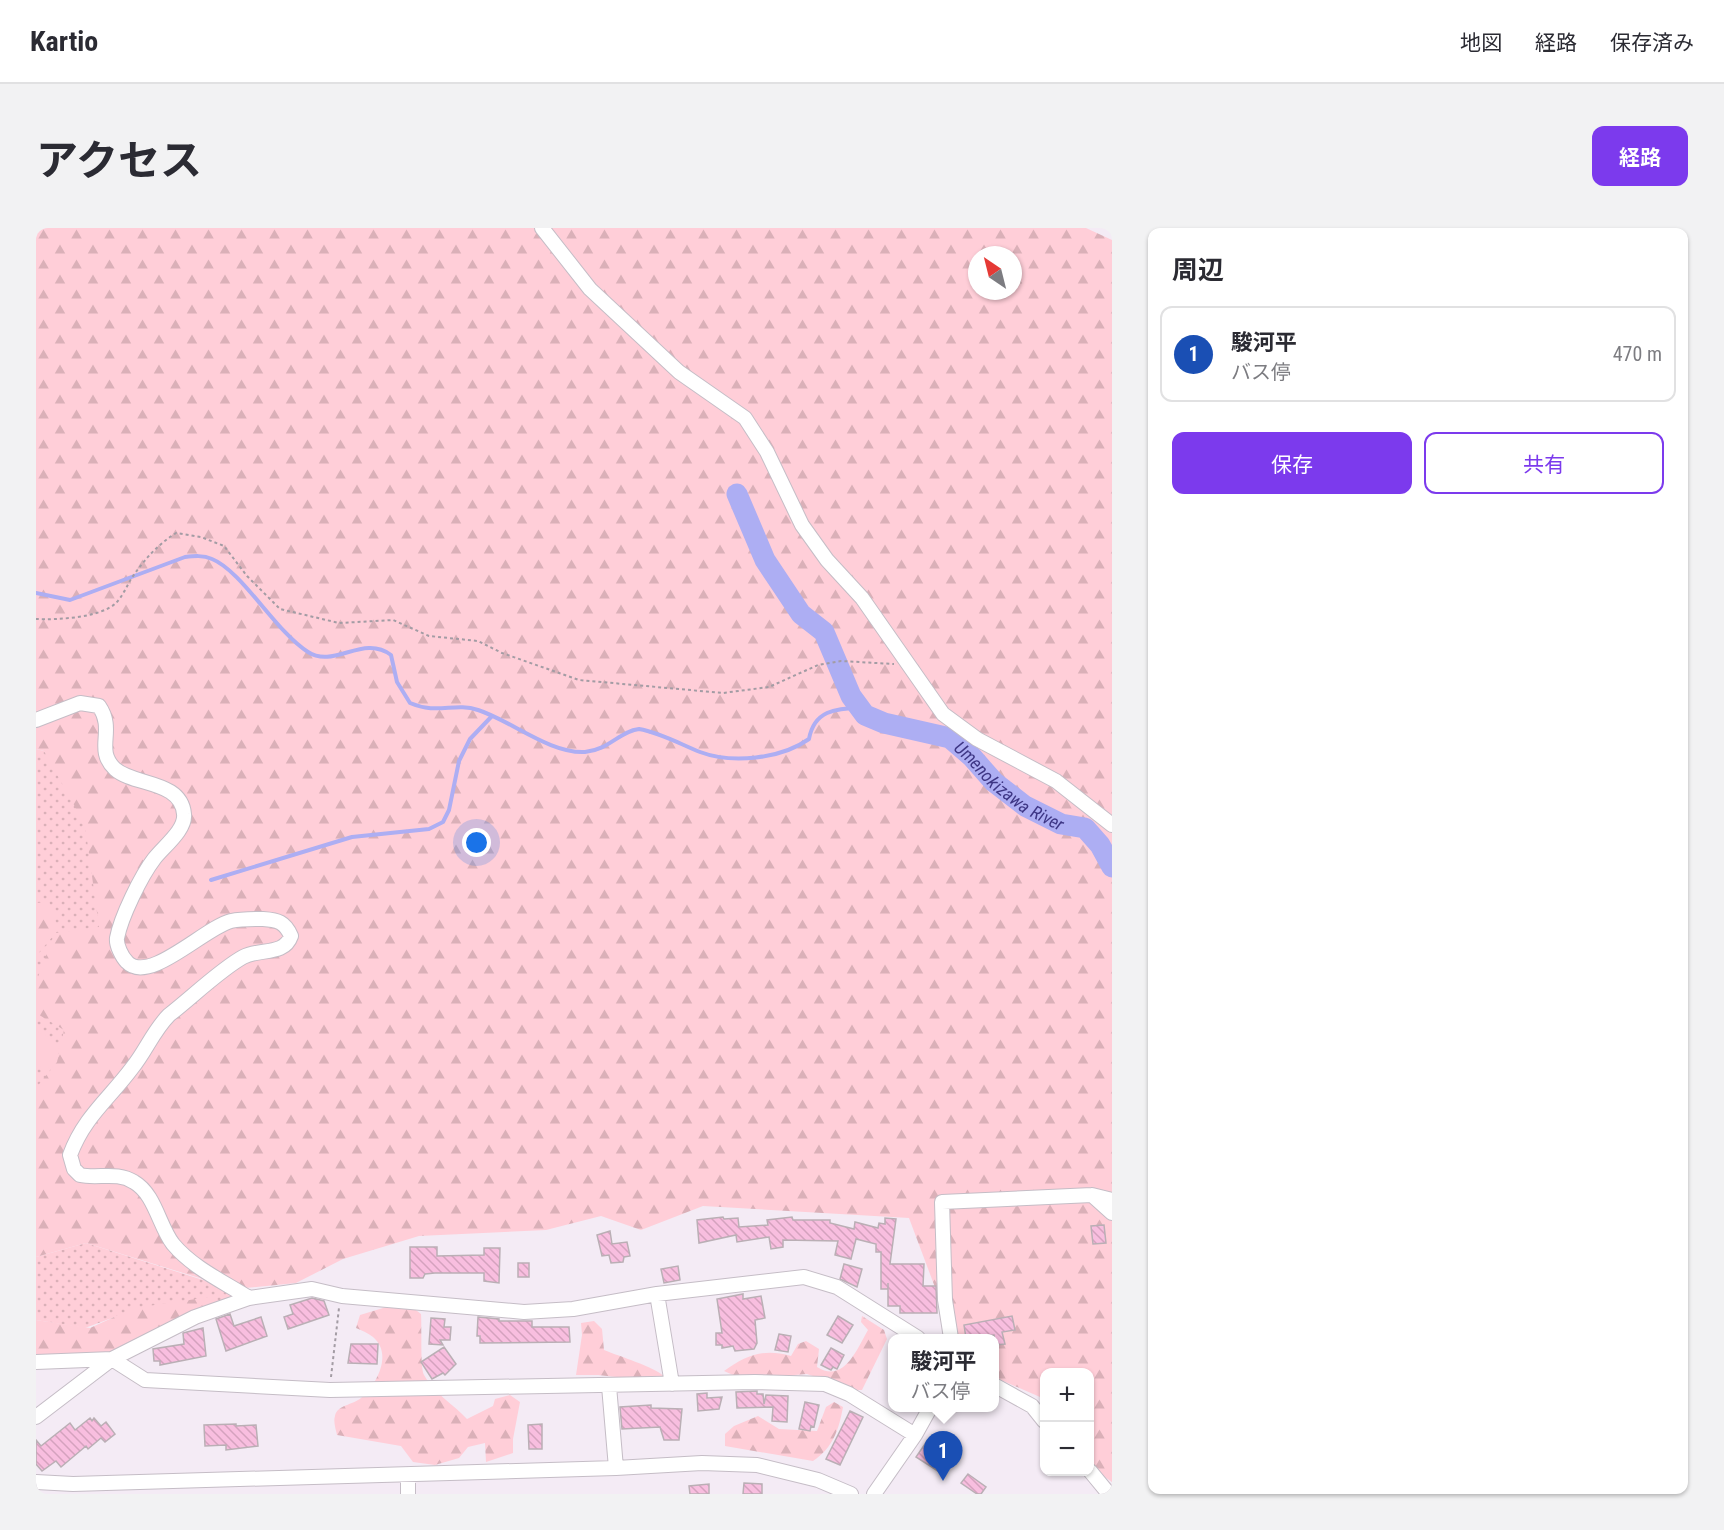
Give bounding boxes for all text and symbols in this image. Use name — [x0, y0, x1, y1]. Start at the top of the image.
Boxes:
text: Kartio — [30, 25, 98, 58]
text: 地図 — [1460, 31, 1502, 55]
text: 経路 — [1535, 31, 1577, 55]
text: 保存済み — [1610, 31, 1694, 55]
button: 経路 — [1592, 126, 1688, 186]
text: アクセス — [36, 136, 202, 185]
north arrow — [968, 246, 1022, 300]
text: 周辺 — [1172, 255, 1224, 285]
text: 駿河平 — [1231, 330, 1297, 355]
text: 1 — [1188, 342, 1199, 366]
text: 470 m — [1613, 342, 1662, 366]
text: バス停 — [1231, 360, 1291, 384]
button: 保存 — [1172, 432, 1412, 494]
button: 共有 — [1424, 432, 1664, 494]
water label: Umenokizawa River — [950, 736, 1068, 835]
your location — [462, 828, 491, 857]
popup — [888, 1334, 999, 1412]
text: 駿河平 — [910, 1349, 977, 1374]
map controls — [1040, 1368, 1094, 1476]
button: + — [1040, 1368, 1094, 1422]
text: バス停 — [910, 1379, 970, 1403]
button: − — [1040, 1422, 1094, 1476]
pin: 1 — [924, 1432, 962, 1481]

